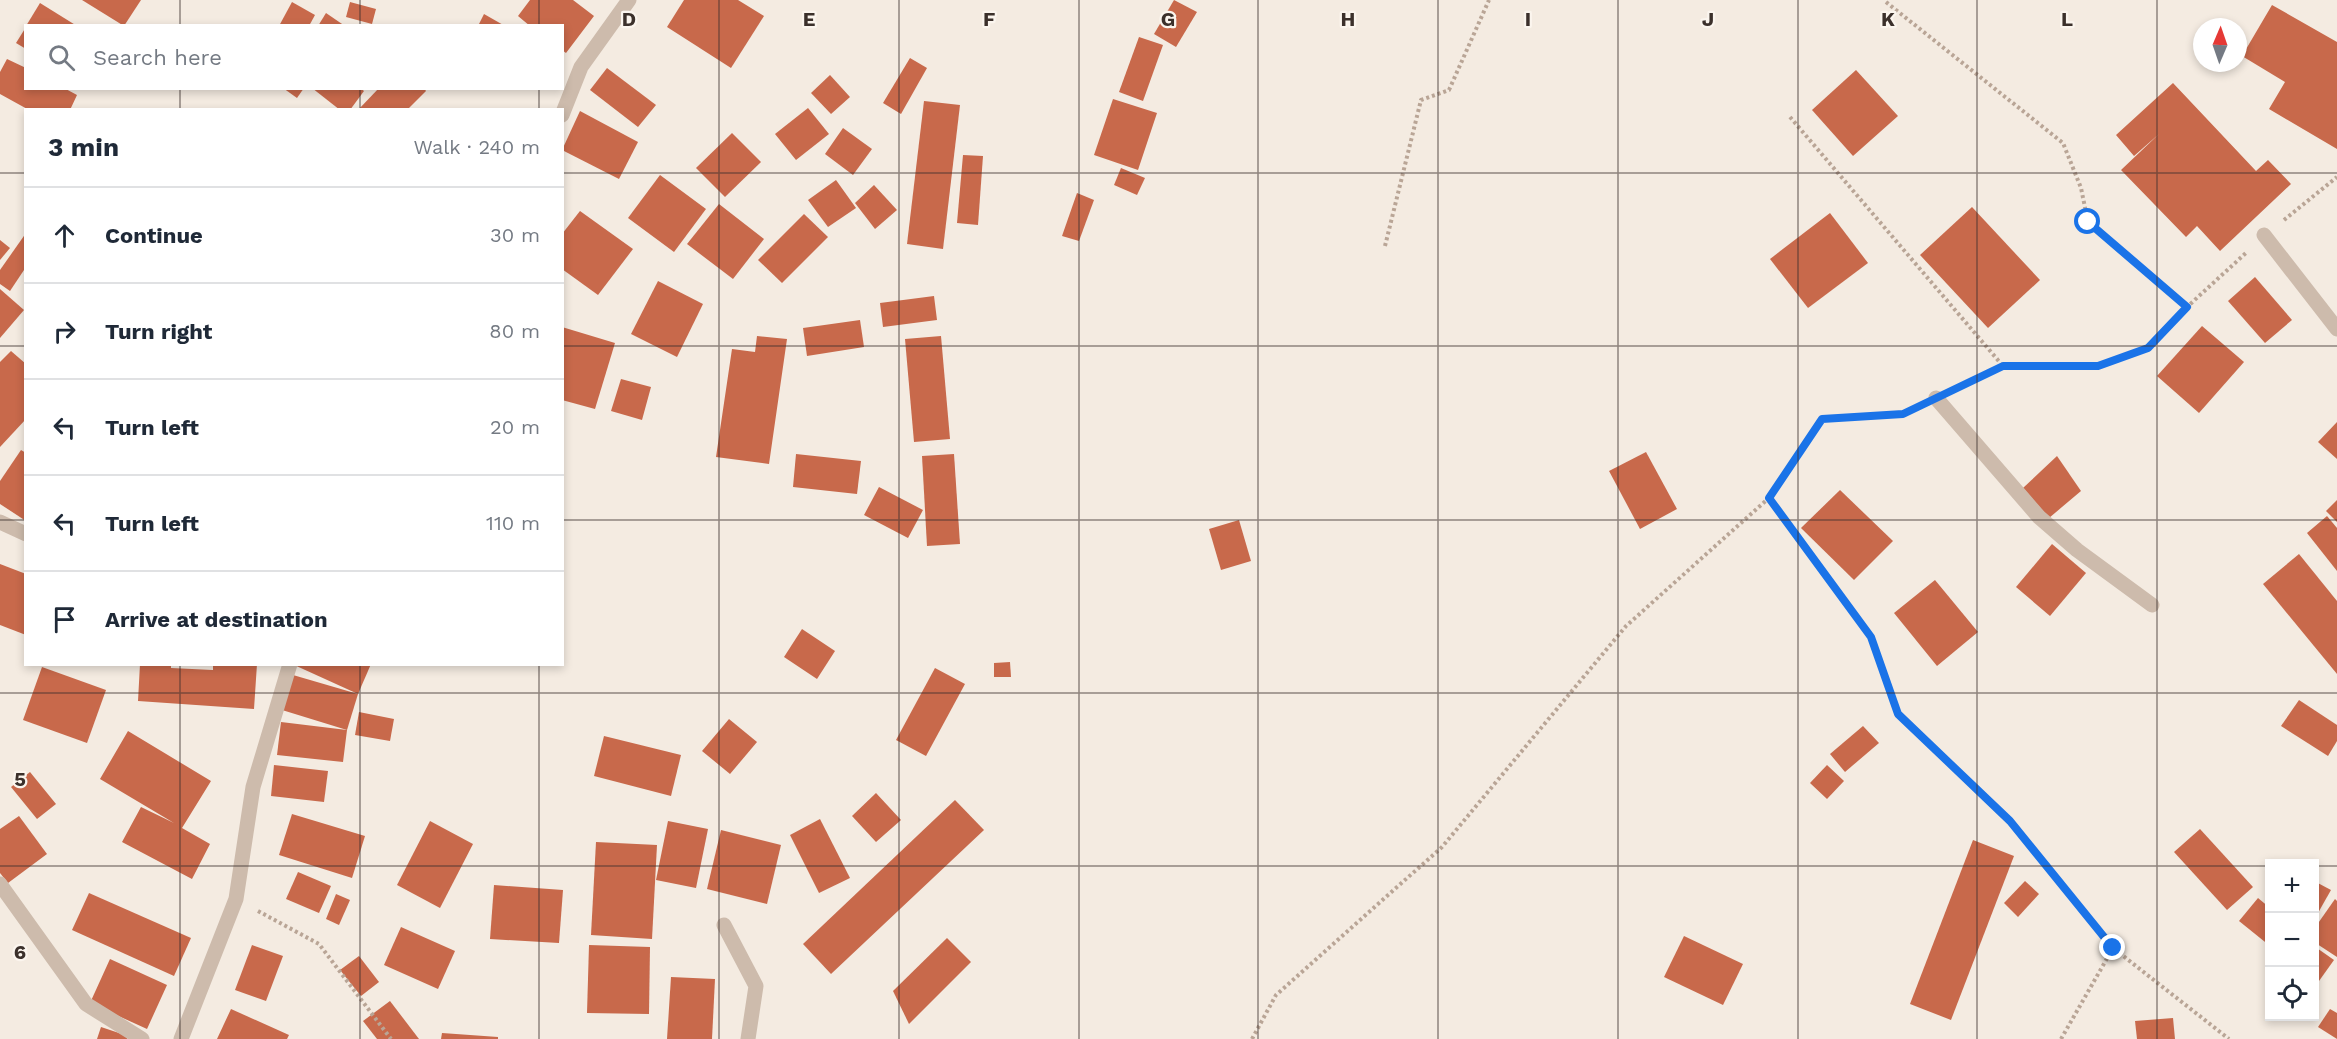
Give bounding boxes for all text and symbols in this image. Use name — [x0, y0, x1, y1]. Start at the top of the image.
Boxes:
text: D — [622, 7, 636, 31]
text: E — [803, 7, 815, 31]
text: F — [983, 7, 995, 31]
text: G — [1161, 7, 1175, 31]
text: H — [1341, 7, 1355, 31]
text: I — [1525, 7, 1531, 31]
text: J — [1702, 7, 1714, 31]
text: K — [1881, 7, 1895, 31]
text: L — [2061, 7, 2073, 31]
north arrow — [2193, 18, 2247, 72]
search box — [24, 24, 564, 90]
icon: search — [45, 41, 78, 74]
text: Search here — [93, 45, 222, 70]
text: 3 min — [48, 132, 119, 162]
text: Walk · 240 m — [413, 135, 540, 159]
route start — [2074, 208, 2100, 234]
icon: ahead — [48, 219, 81, 252]
text: Continue — [105, 223, 203, 248]
text: 30 m — [490, 223, 540, 247]
icon: right — [48, 315, 81, 348]
text: Turn right — [105, 319, 212, 344]
text: 80 m — [489, 319, 540, 343]
icon: left — [48, 411, 81, 444]
text: Turn left — [105, 415, 199, 440]
text: 20 m — [490, 415, 540, 439]
icon: left — [48, 507, 81, 540]
text: Turn left — [105, 511, 199, 536]
text: 110 m — [486, 511, 540, 535]
icon: arrive — [48, 603, 81, 636]
text: Arrive at destination — [105, 607, 328, 632]
text: 5 — [14, 767, 26, 791]
map controls — [2265, 859, 2319, 1021]
button: + — [2265, 859, 2319, 913]
button: − — [2265, 913, 2319, 967]
route end — [2099, 934, 2125, 960]
text: 6 — [14, 940, 26, 964]
button: locate — [2265, 967, 2319, 1021]

